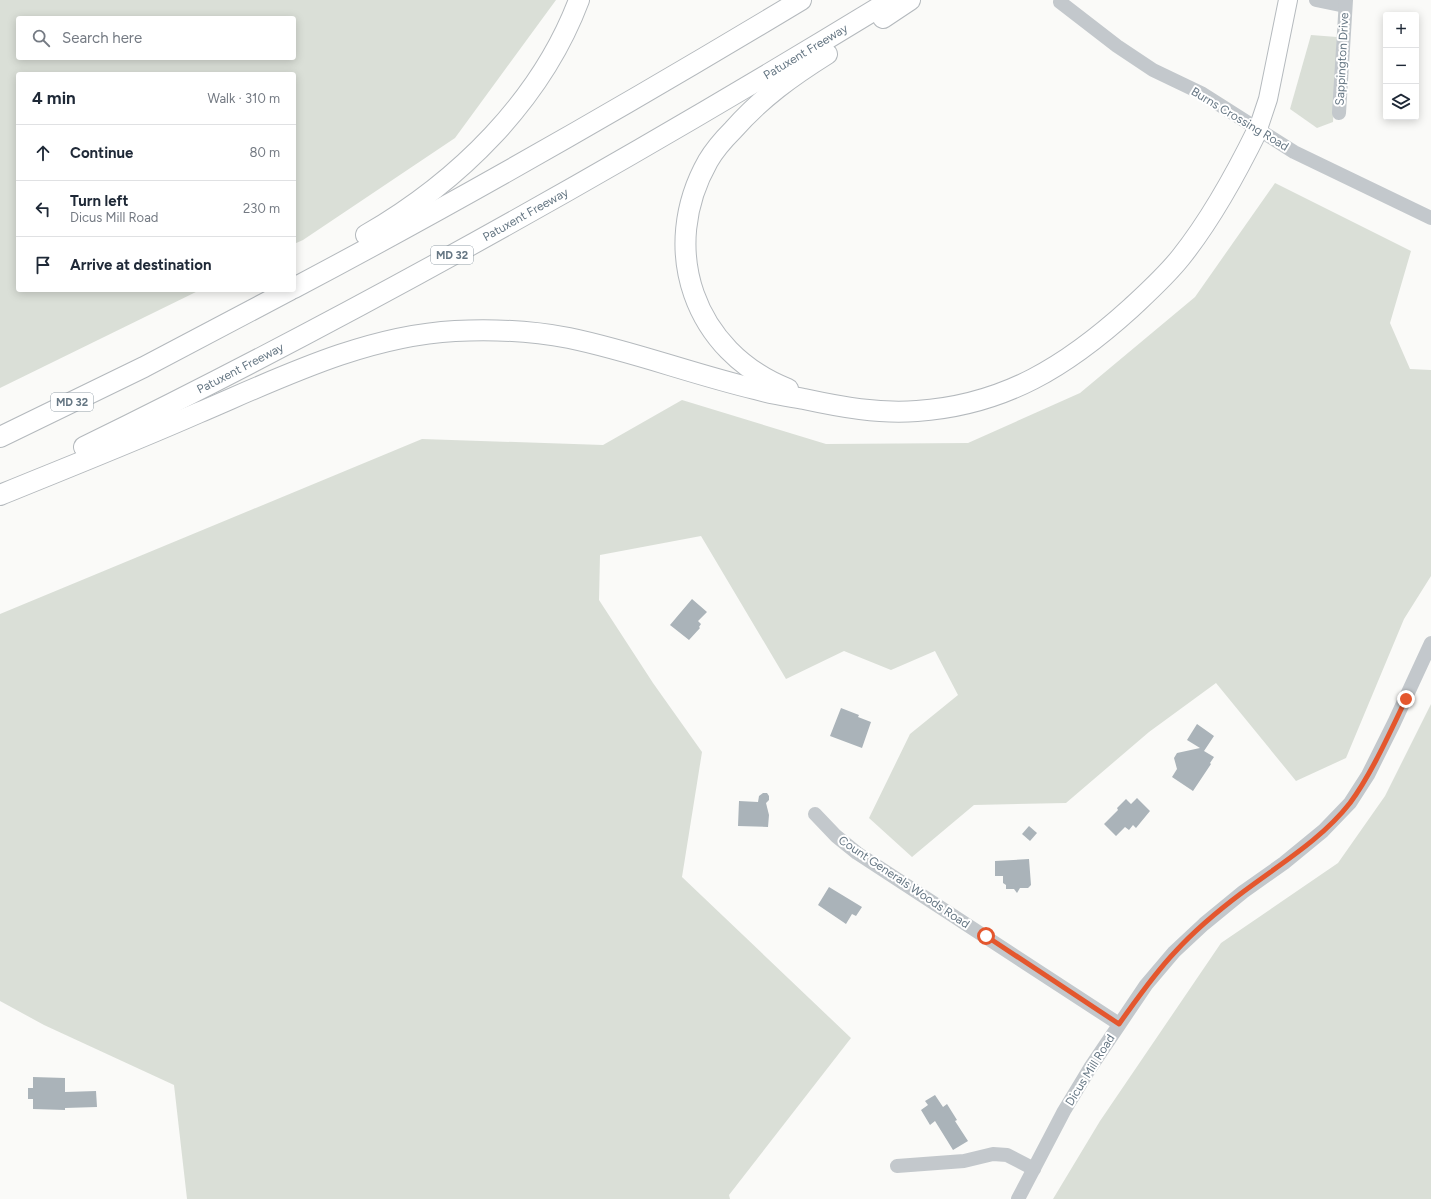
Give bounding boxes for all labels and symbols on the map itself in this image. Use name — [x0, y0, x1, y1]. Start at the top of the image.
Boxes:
street label: Sappington Drive — [1333, 12, 1351, 106]
street label: Patuxent Freeway — [761, 21, 851, 82]
street label: Burns Crossing Road — [1189, 84, 1291, 154]
street label: Patuxent Freeway — [480, 185, 571, 244]
road number: MD 32 — [431, 246, 473, 264]
street label: Patuxent Freeway — [195, 340, 287, 396]
road number: MD 32 — [51, 393, 93, 411]
route end — [1397, 690, 1415, 708]
street label: Count Generals Woods Road — [836, 833, 972, 931]
route start — [977, 927, 995, 945]
street label: Dicus Mill Road — [1062, 1032, 1118, 1108]

